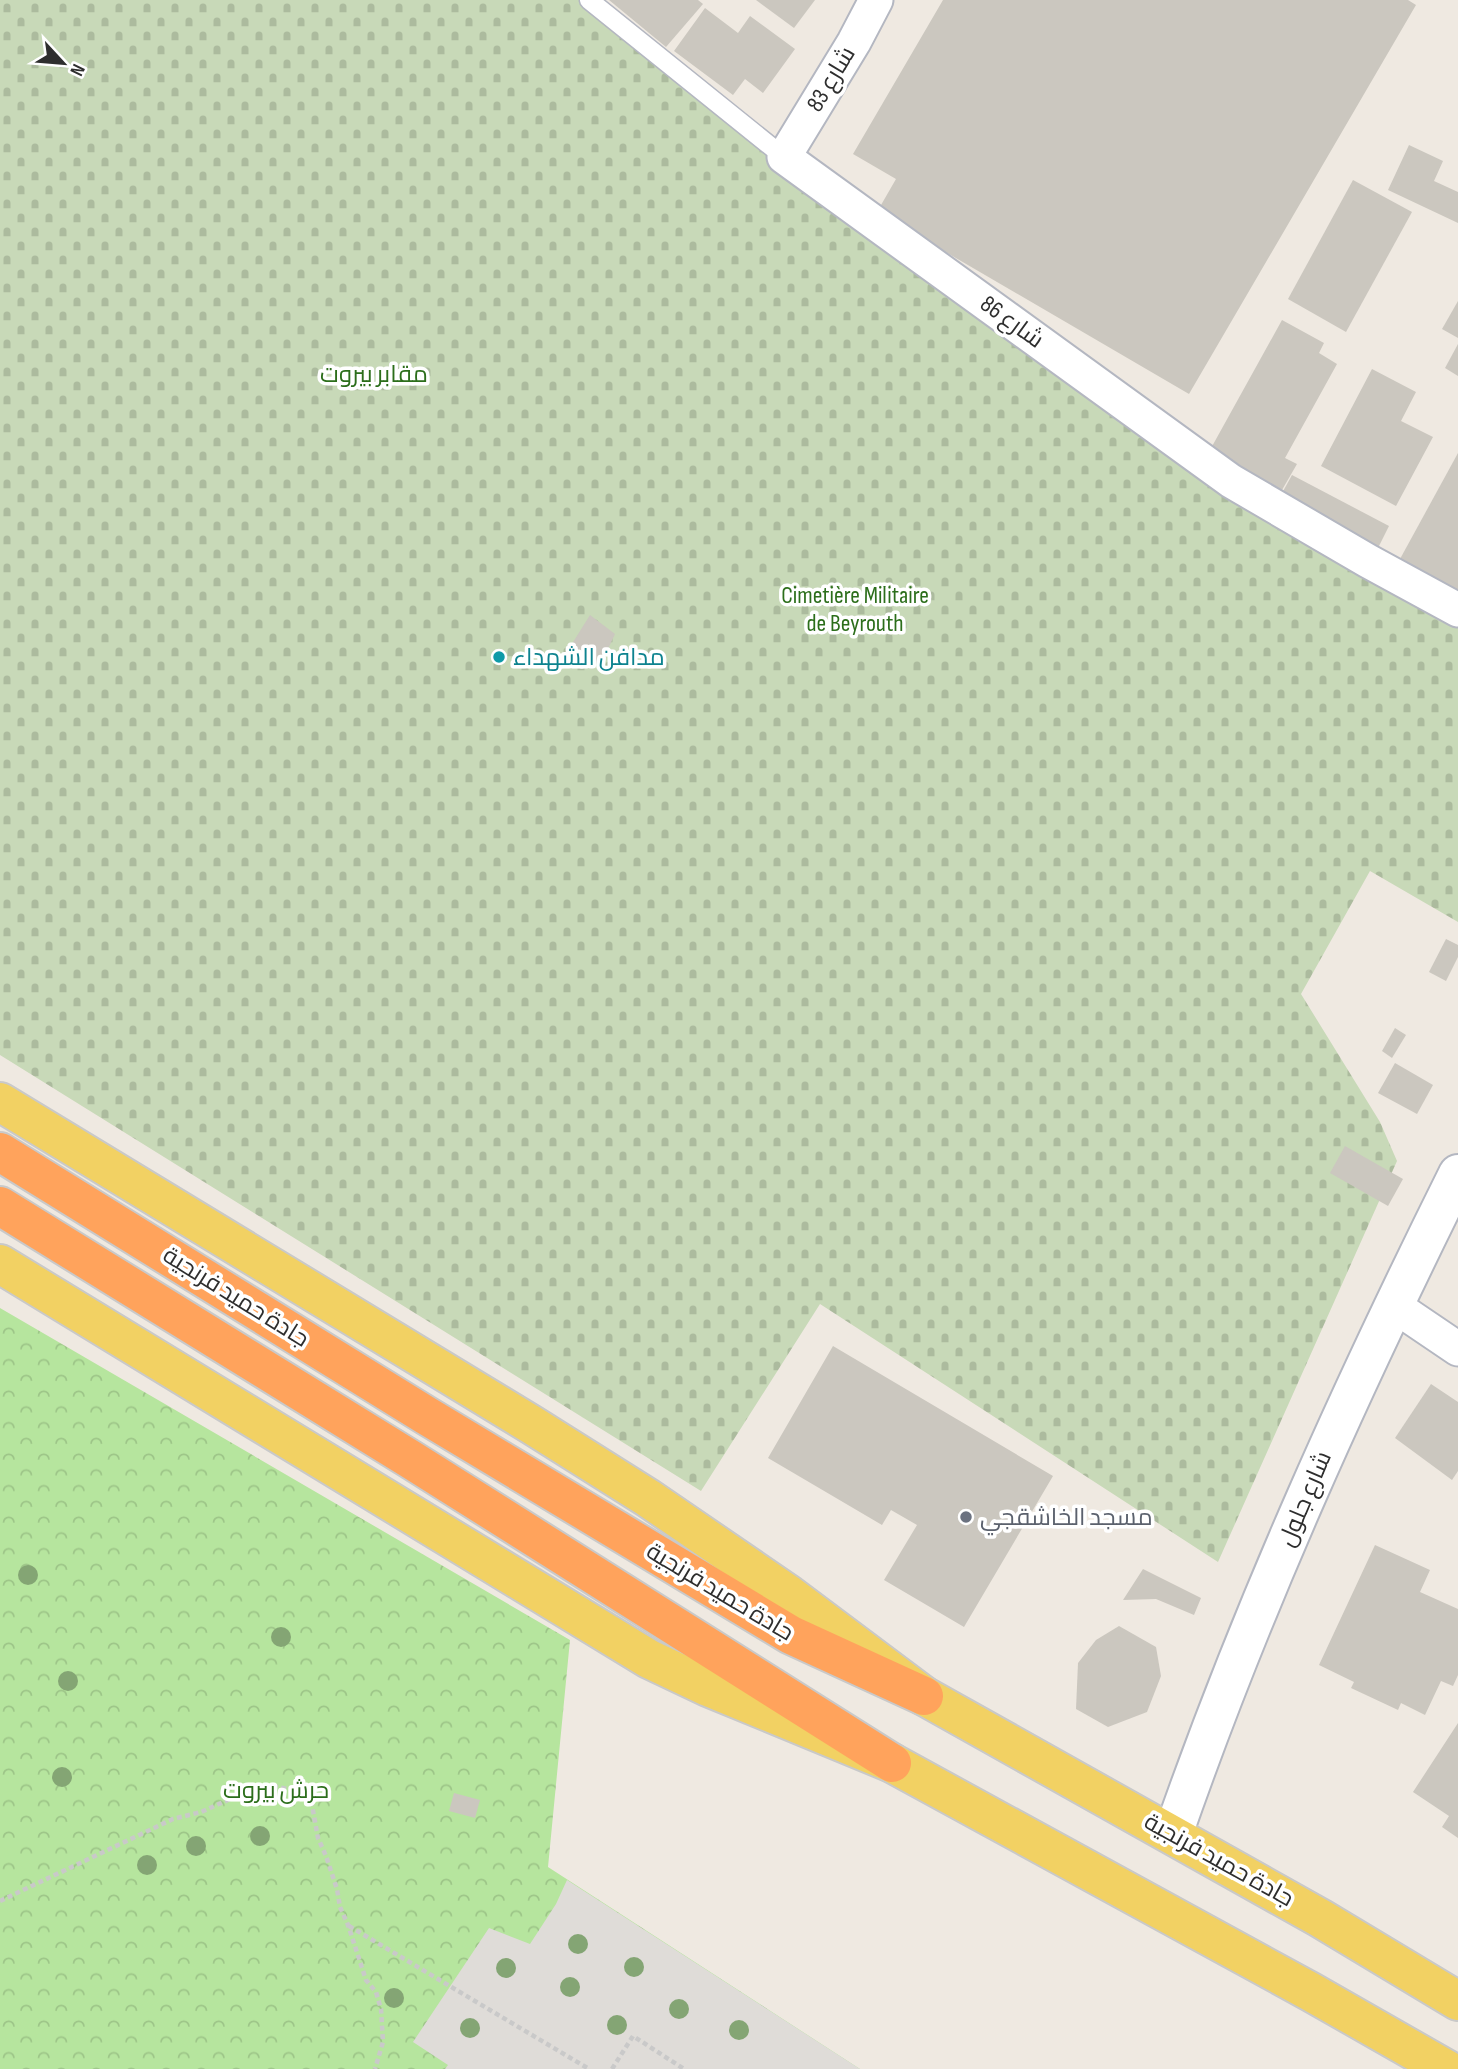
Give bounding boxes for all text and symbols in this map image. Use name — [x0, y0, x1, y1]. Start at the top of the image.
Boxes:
north arrow — [28, 28, 98, 98]
street label: شارع 83 — [800, 41, 863, 117]
text: N — [64, 60, 89, 79]
street label: شارع 86 — [974, 289, 1049, 356]
park label: مقابر بيروت — [320, 360, 428, 389]
park label: Cimetière Militaire de Beyrouth — [781, 581, 929, 638]
place label: مدافن الشهداء — [513, 643, 665, 672]
marker: مدافن الشهداء — [491, 649, 507, 665]
street label: جادة حميد فرنجية — [158, 1241, 314, 1353]
street label: شارع جلول — [1272, 1447, 1339, 1551]
place label: مسجد الخاشقجي — [980, 1503, 1153, 1536]
marker: مسجد الخاشقجي — [958, 1509, 974, 1525]
street label: جادة حميد فرنجية — [641, 1537, 799, 1647]
park label: حرش بيروت — [223, 1776, 329, 1805]
street label: جادة حميد فرنجية — [1139, 1807, 1299, 1913]

